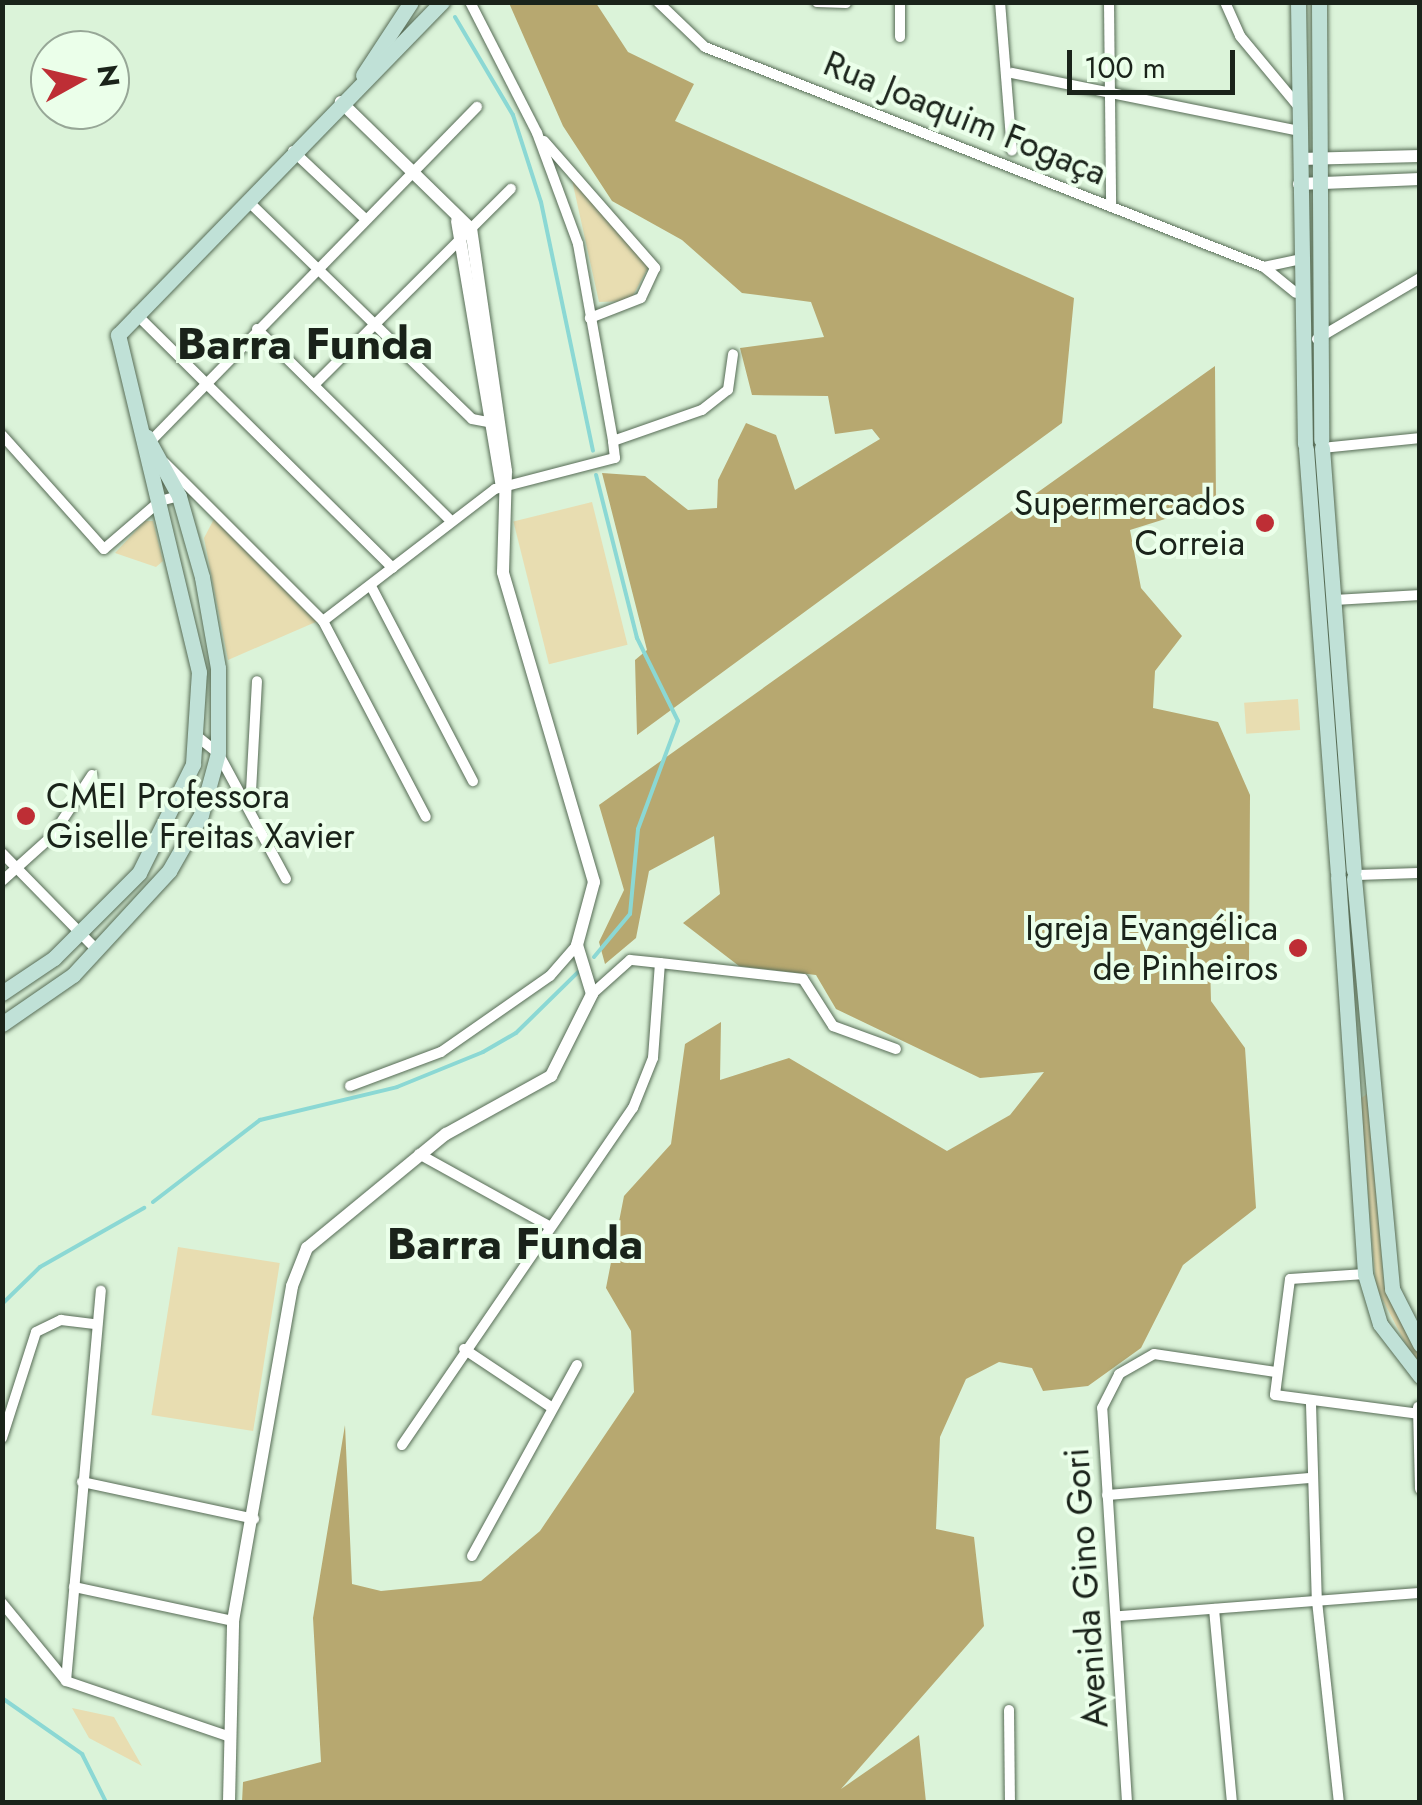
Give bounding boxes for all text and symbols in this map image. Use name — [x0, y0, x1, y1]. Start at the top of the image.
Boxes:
north arrow — [30, 30, 130, 130]
scale bar — [1072, 30, 1240, 92]
street label: Rua Joaquim Fogaça — [818, 42, 1112, 194]
text: 100 m — [1084, 46, 1166, 89]
text: N — [86, 62, 130, 90]
district label: Barra Funda — [177, 317, 433, 371]
place label: Supermercados Correia — [1014, 482, 1245, 564]
marker: Supermercados Correia — [1254, 512, 1276, 534]
place label: CMEI Professora Giselle Freitas Xavier — [46, 775, 355, 857]
marker: CMEI Professora Giselle Freitas Xavier — [15, 805, 37, 827]
place label: Igreja Evangélica de Pinheiros — [1025, 907, 1278, 989]
marker: Igreja Evangélica de Pinheiros — [1287, 937, 1309, 959]
district label: Barra Funda — [387, 1217, 643, 1271]
street label: Avenida Gino Gori — [1055, 1447, 1117, 1729]

